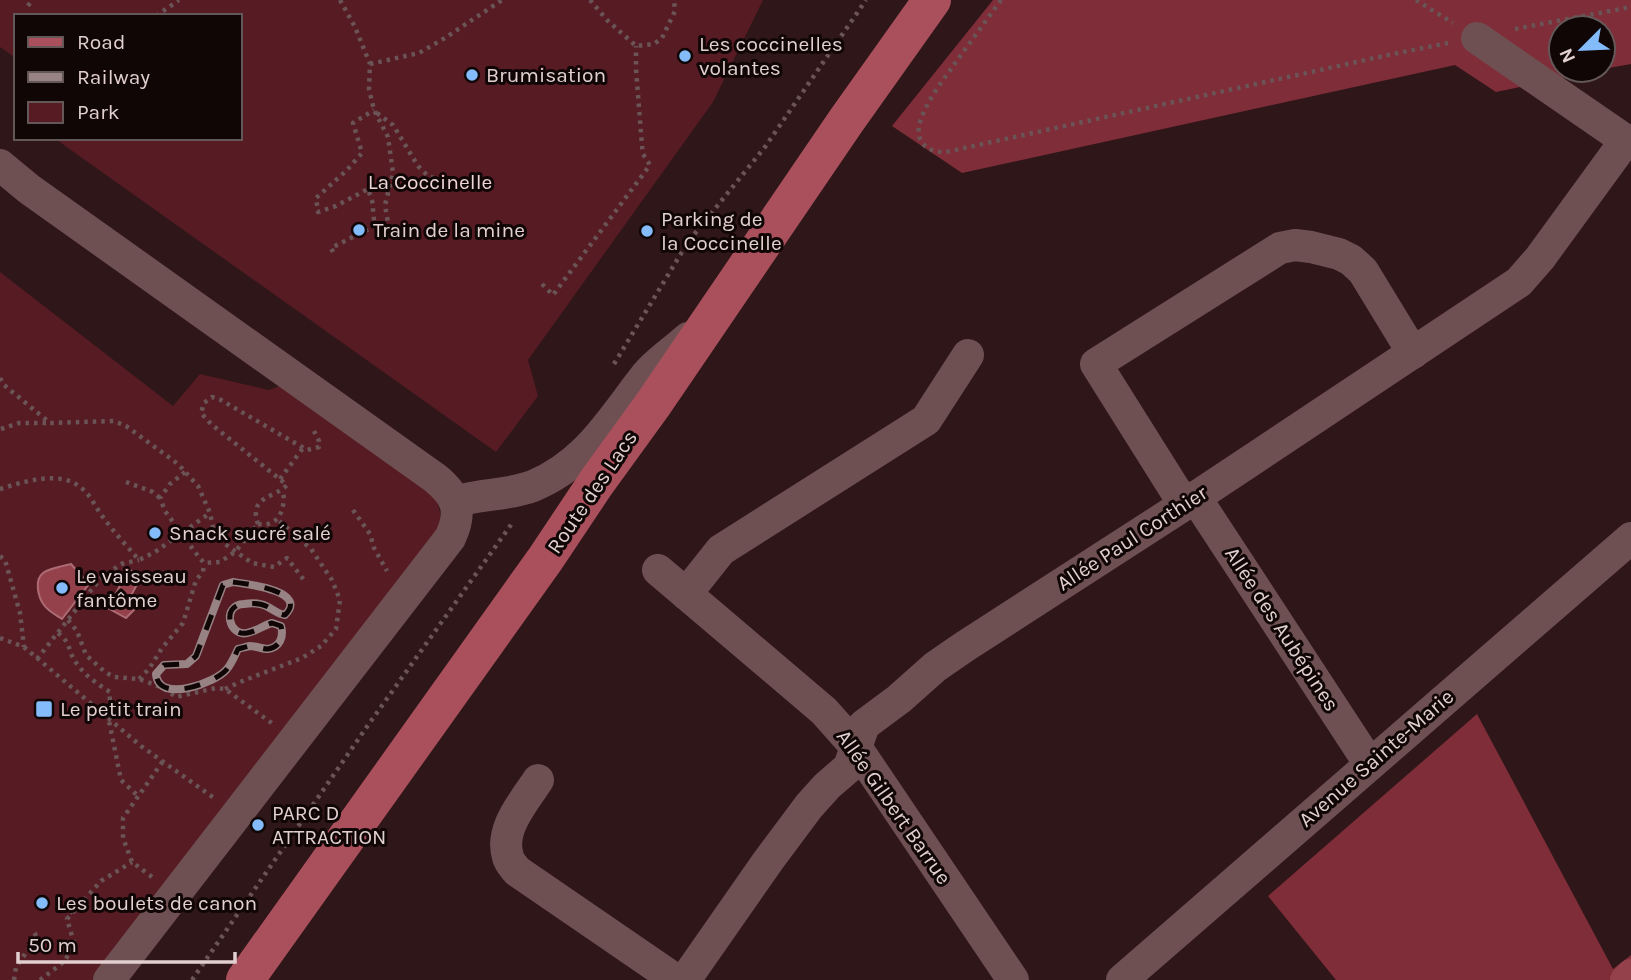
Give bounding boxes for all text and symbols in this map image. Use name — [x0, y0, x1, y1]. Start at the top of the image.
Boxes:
legend — [14, 14, 242, 140]
north arrow — [1547, 14, 1617, 84]
text: Road — [77, 30, 125, 54]
place label: Les coccinelles volantes — [699, 32, 843, 80]
text: N — [1555, 45, 1580, 66]
marker: Les coccinelles volantes — [677, 48, 693, 64]
place label: Brumisation — [486, 63, 606, 87]
text: Railway — [77, 65, 150, 89]
marker: Brumisation — [464, 67, 480, 83]
text: Park — [77, 100, 120, 124]
park label: La Coccinelle — [368, 170, 492, 194]
place label: Parking de la Coccinelle — [661, 207, 782, 255]
place label: Train de la mine — [373, 218, 525, 242]
marker: Train de la mine — [351, 222, 367, 238]
marker: Parking de la Coccinelle — [639, 223, 655, 239]
street label: Route des Lacs — [542, 426, 642, 558]
street label: Allée Paul Corthier — [1052, 480, 1212, 596]
place label: Snack sucré salé — [169, 521, 331, 545]
marker: Snack sucré salé — [147, 525, 163, 541]
street label: Allée des Aubépines — [1220, 543, 1344, 715]
place label: Le vaisseau fantôme — [76, 564, 187, 612]
marker: Le vaisseau fantôme — [54, 580, 70, 596]
street label: Avenue Sainte-Marie — [1294, 684, 1458, 832]
place label: Le petit train — [60, 697, 182, 721]
marker: Le petit train — [34, 699, 54, 719]
street label: Allée Gilbert Barrue — [832, 725, 956, 889]
place label: PARC D ATTRACTION — [272, 801, 386, 849]
marker: PARC D ATTRACTION — [250, 817, 266, 833]
place label: Les boulets de canon — [56, 891, 257, 915]
marker: Les boulets de canon — [34, 895, 50, 911]
scale bar — [18, 920, 234, 964]
text: 50 m — [28, 933, 77, 957]

